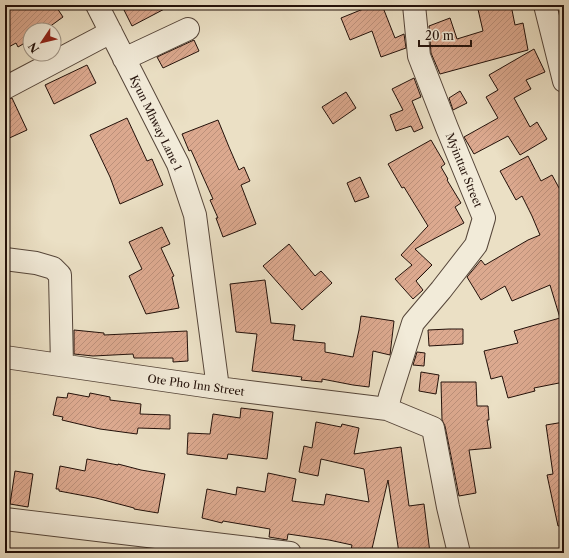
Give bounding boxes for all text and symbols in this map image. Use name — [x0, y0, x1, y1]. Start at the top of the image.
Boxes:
north arrow — [22, 22, 62, 62]
scale bar — [419, 22, 471, 48]
text: 20 m — [425, 28, 454, 43]
text: N — [25, 39, 42, 56]
street label: Kyun Mhway Lane 1 — [127, 73, 185, 173]
street label: Myinttar Street — [443, 131, 485, 209]
street label: Ote Pho Inn Street — [147, 371, 246, 399]

